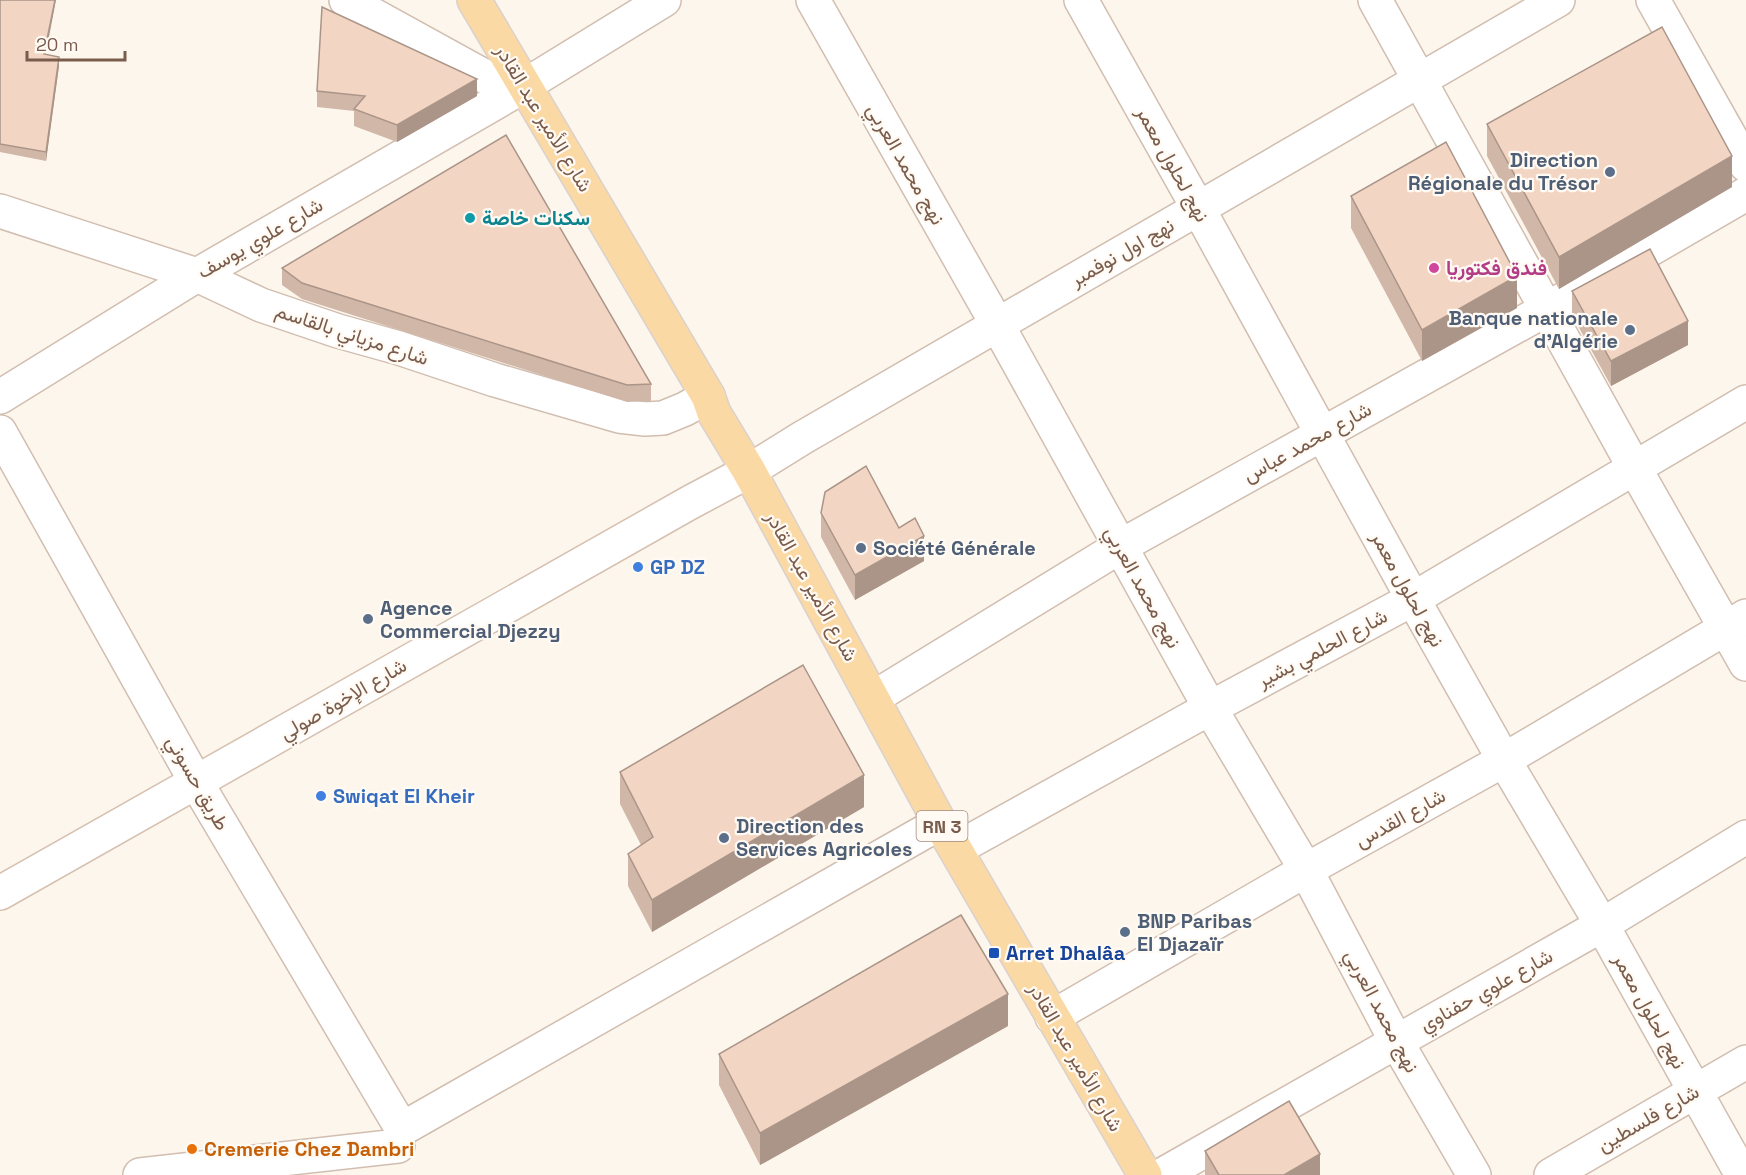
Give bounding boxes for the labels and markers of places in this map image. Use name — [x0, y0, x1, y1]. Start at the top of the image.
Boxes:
place label: Direction Régionale du Trésor — [1408, 147, 1598, 196]
marker: Direction Régionale du Trésor — [1603, 165, 1617, 179]
place label: سكنات خاصة — [482, 205, 590, 231]
marker: سكنات خاصة — [463, 211, 477, 225]
place label: فندق فكتوريا — [1446, 255, 1547, 281]
marker: فندق فكتوريا — [1427, 261, 1441, 275]
place label: Banque nationale d'Algérie — [1449, 305, 1618, 354]
marker: Banque nationale d'Algérie — [1623, 323, 1637, 337]
place label: Société Générale — [873, 535, 1036, 561]
marker: Société Générale — [854, 541, 868, 555]
place label: GP DZ — [650, 554, 705, 580]
marker: GP DZ — [631, 560, 645, 574]
place label: Agence Commercial Djezzy — [380, 595, 560, 644]
marker: Agence Commercial Djezzy — [361, 612, 375, 626]
place label: Swiqat El Kheir — [333, 783, 475, 809]
marker: Swiqat El Kheir — [314, 789, 328, 803]
place label: Direction des Services Agricoles — [736, 813, 912, 862]
marker: Direction des Services Agricoles — [717, 831, 731, 845]
place label: BNP Paribas El Djazaïr — [1137, 908, 1252, 957]
marker: BNP Paribas El Djazaïr — [1118, 925, 1132, 939]
place label: Arret Dhalâa — [1006, 940, 1126, 966]
marker: Arret Dhalâa — [987, 946, 1001, 960]
place label: Cremerie Chez Dambri — [204, 1136, 414, 1162]
marker: Cremerie Chez Dambri — [185, 1142, 199, 1156]

